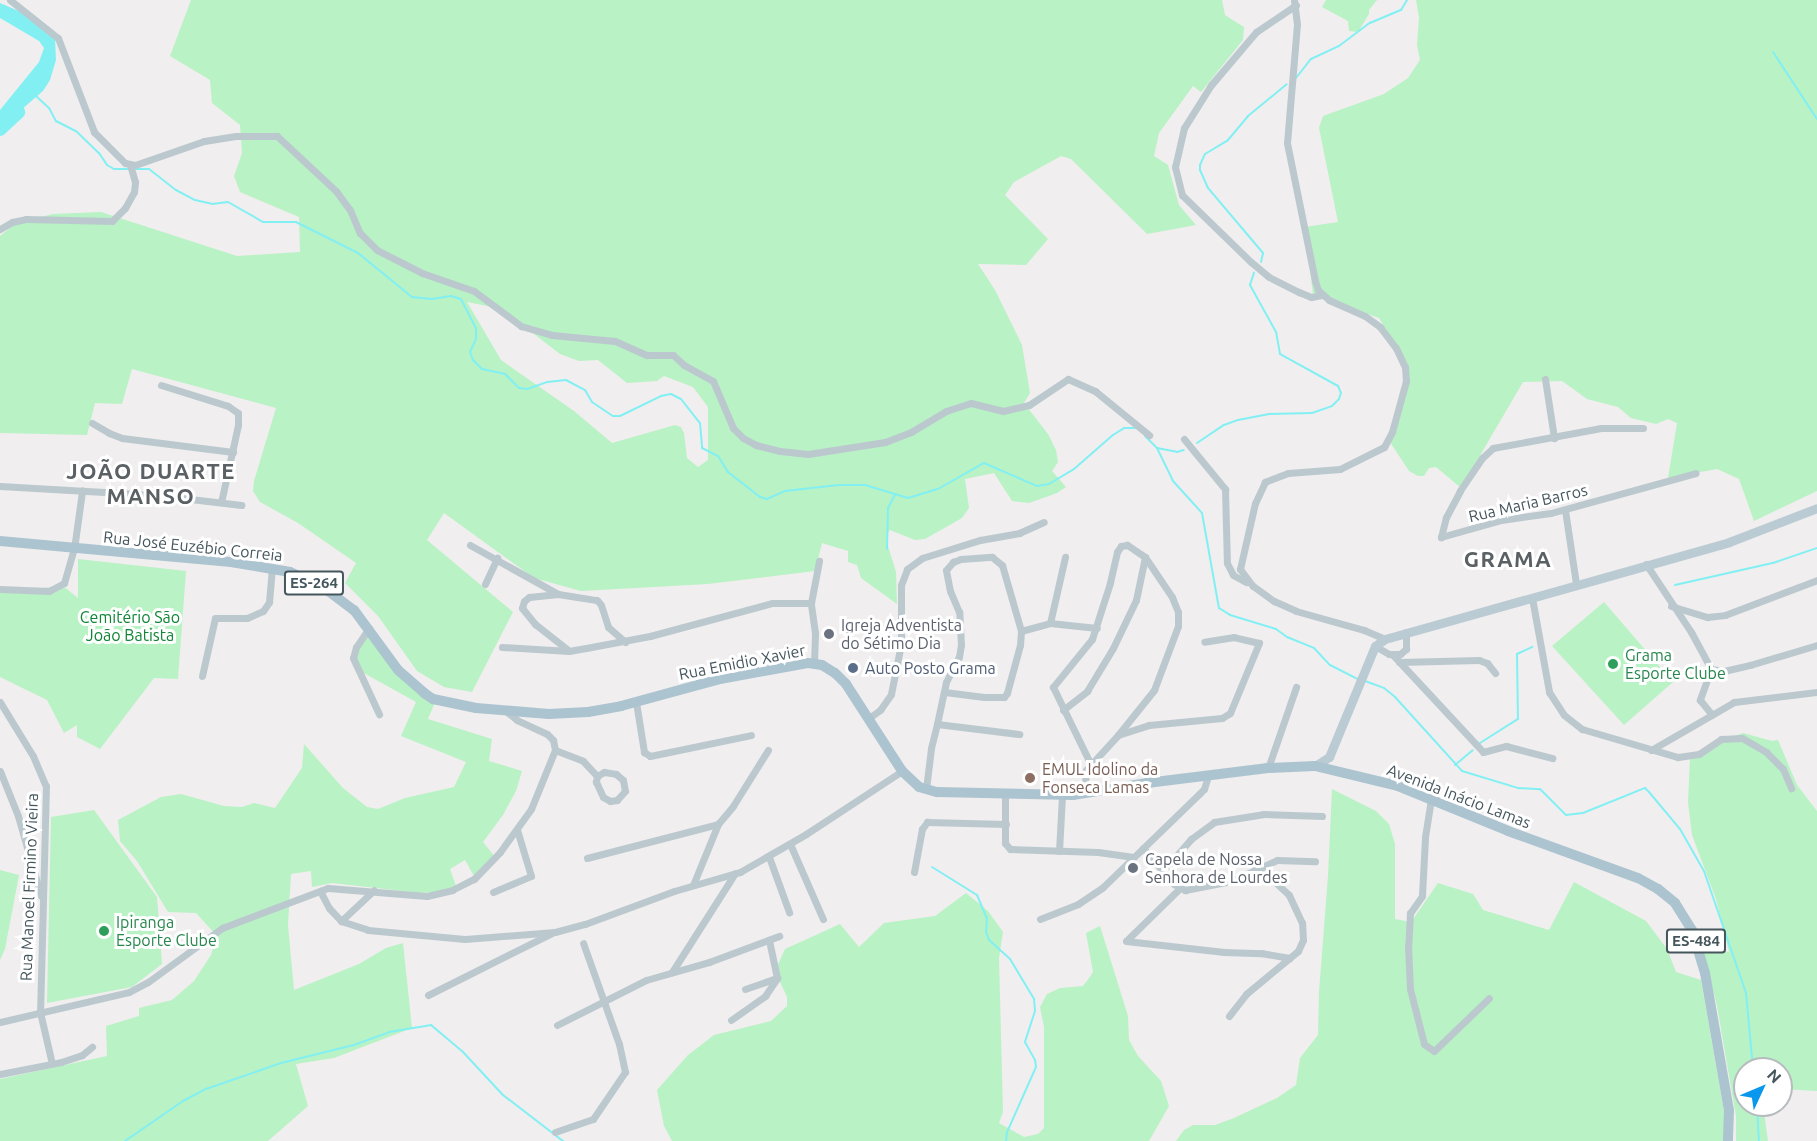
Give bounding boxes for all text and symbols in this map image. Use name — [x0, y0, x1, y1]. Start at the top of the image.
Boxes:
district label: JOÃO DUARTE MANSO — [66, 457, 236, 508]
street label: Rua Maria Barros — [1467, 480, 1589, 526]
street label: Rua José Euzébio Correia — [102, 527, 284, 565]
district label: GRAMA — [1464, 546, 1552, 572]
road number: ES-264 — [282, 571, 346, 595]
park label: Cemitério São João Batista — [80, 607, 180, 645]
place label: Igreja Adventista do Sétimo Dia — [841, 615, 962, 653]
marker: Igreja Adventista do Sétimo Dia — [822, 627, 836, 641]
street label: Rua Emidio Xavier — [677, 640, 807, 684]
place label: Grama Esporte Clube — [1625, 645, 1726, 683]
marker: Grama Esporte Clube — [1606, 657, 1620, 671]
place label: Auto Posto Grama — [865, 658, 996, 678]
marker: Auto Posto Grama — [846, 661, 860, 675]
place label: EMUL Idolino da Fonseca Lamas — [1042, 759, 1158, 797]
street label: Avenida Inácio Lamas — [1384, 760, 1534, 832]
marker: EMUL Idolino da Fonseca Lamas — [1023, 771, 1037, 785]
street label: Rua Manoel Firmino Vieira — [16, 793, 42, 981]
place label: Capela de Nossa Senhora de Lourdes — [1145, 849, 1287, 887]
marker: Capela de Nossa Senhora de Lourdes — [1126, 861, 1140, 875]
place label: Ipiranga Esporte Clube — [116, 912, 217, 950]
marker: Ipiranga Esporte Clube — [97, 924, 111, 938]
road number: ES-484 — [1664, 929, 1728, 953]
north arrow — [1733, 1057, 1793, 1117]
text: N — [1764, 1065, 1785, 1086]

